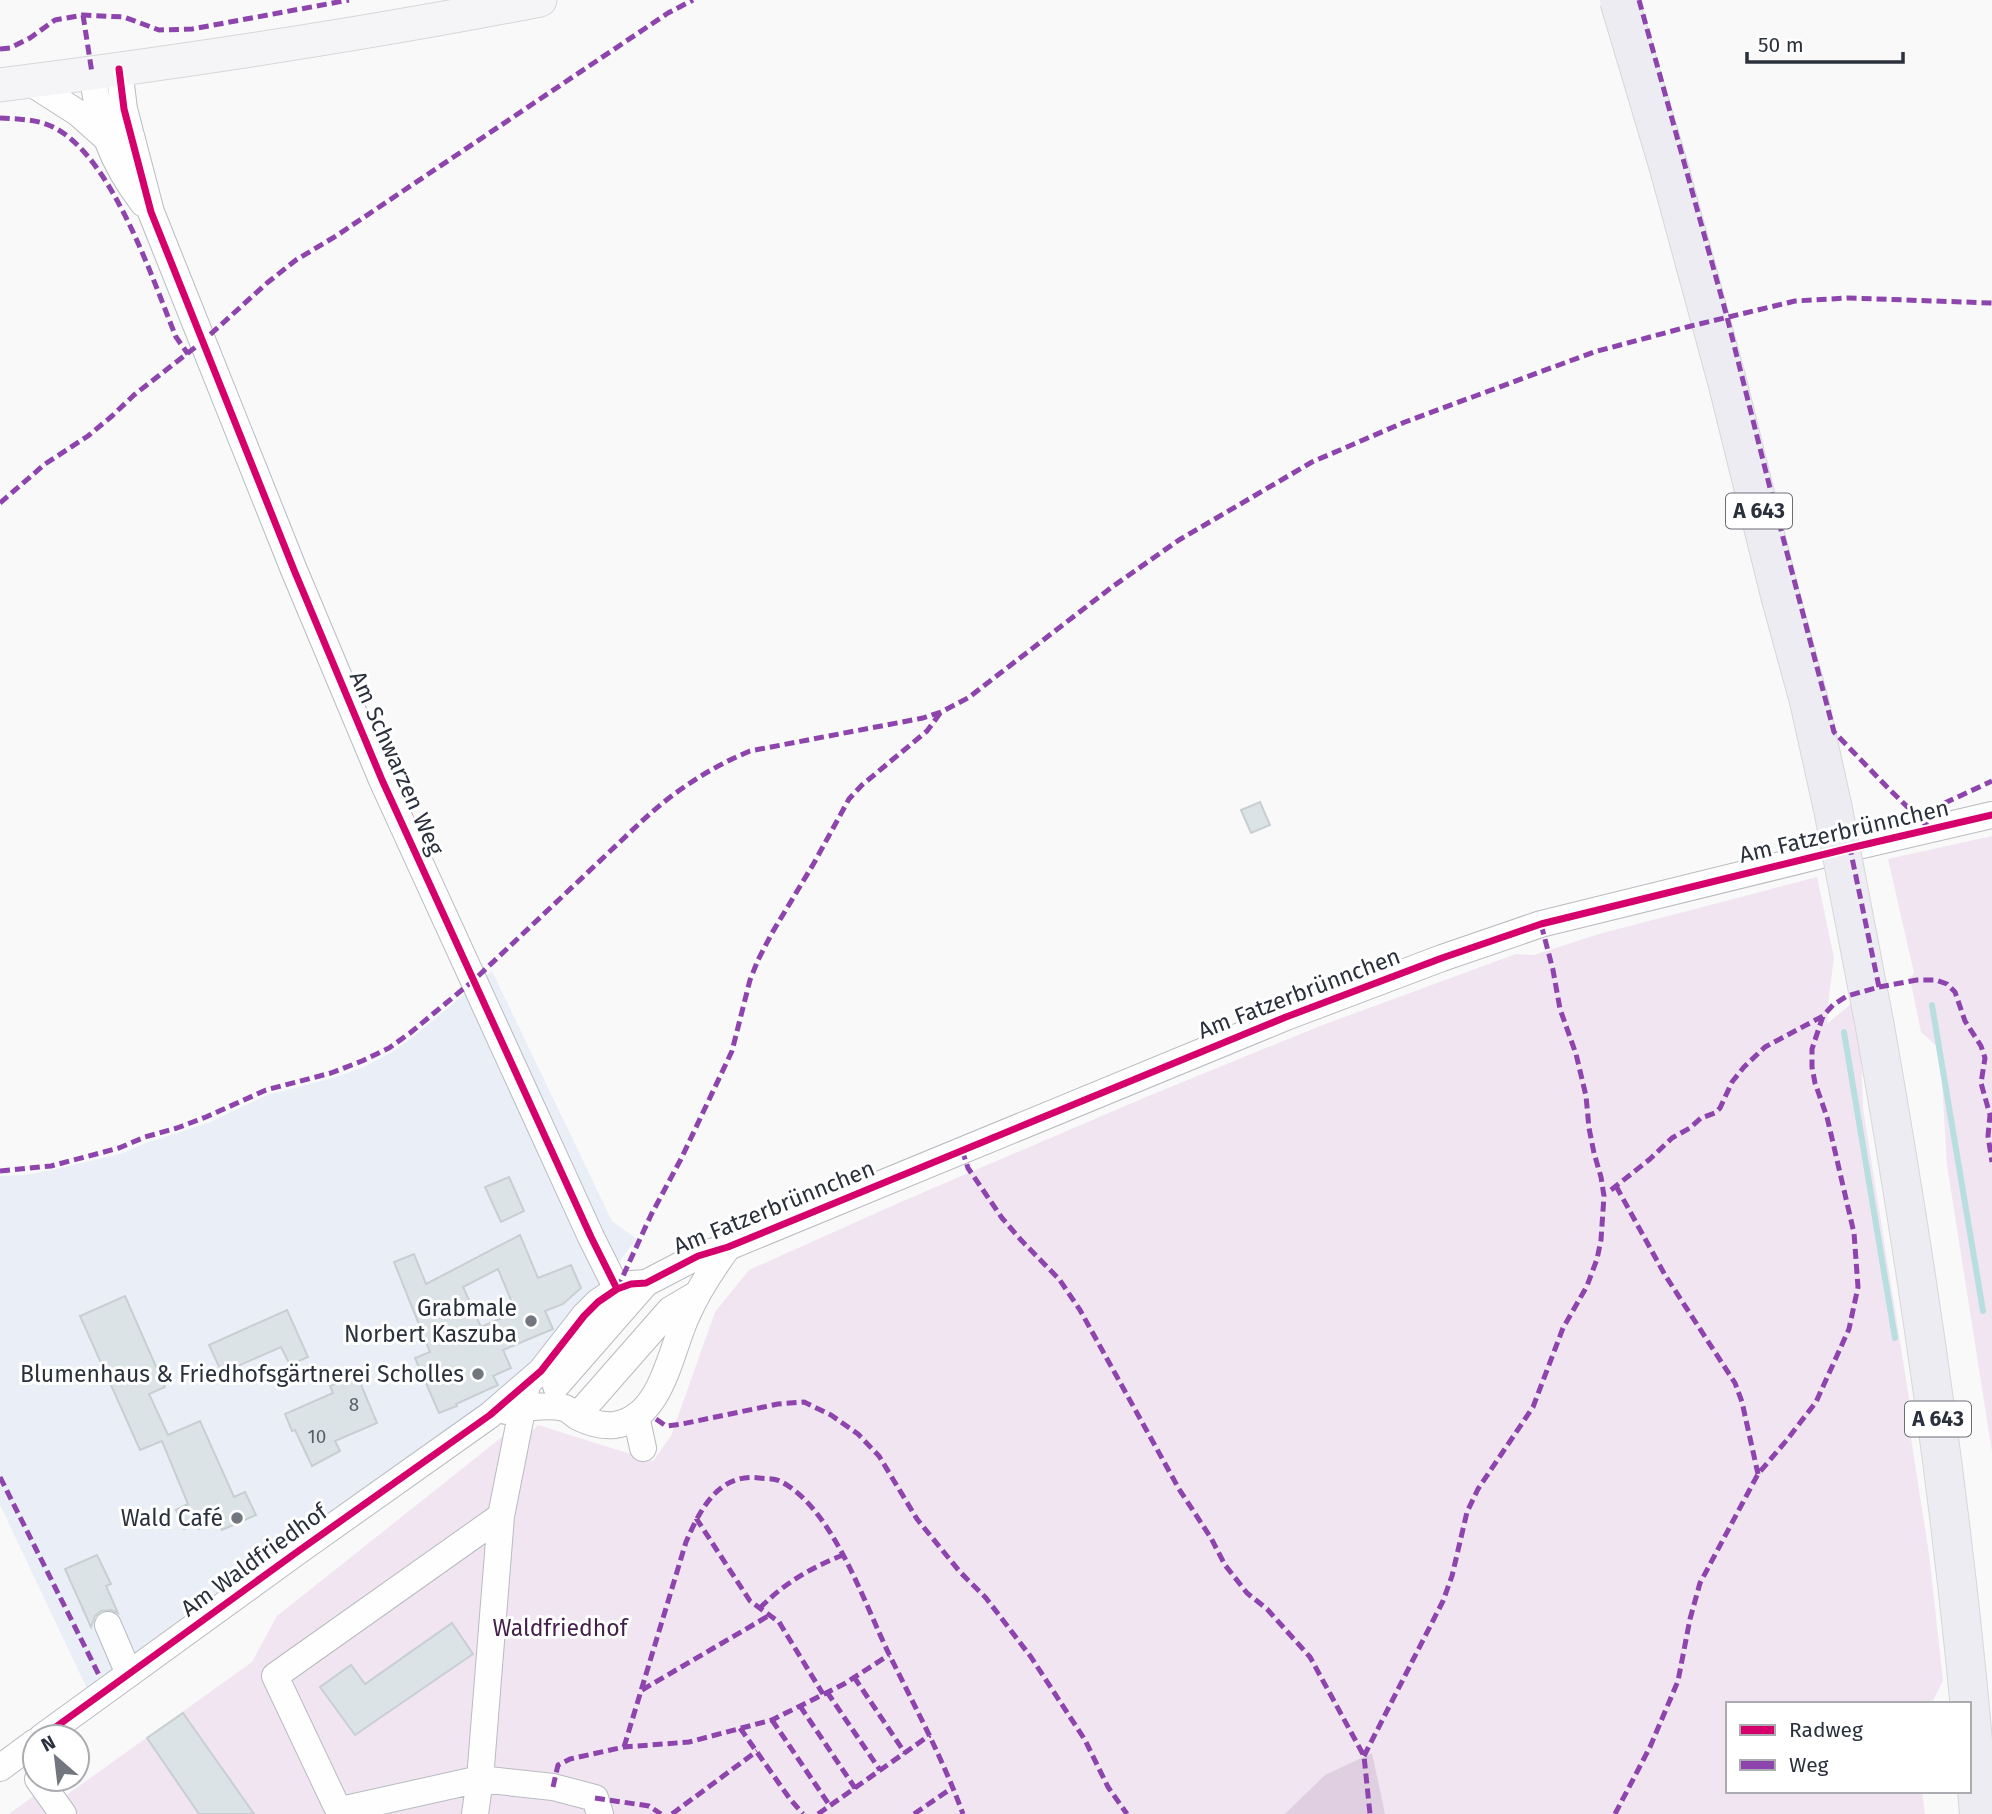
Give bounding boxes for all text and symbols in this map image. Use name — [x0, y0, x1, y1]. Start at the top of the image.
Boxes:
scale bar — [1747, 21, 1903, 65]
text: 50 m — [1758, 32, 1804, 58]
road number: A 643 — [1726, 494, 1792, 528]
street label: Am Schwarzen Weg — [344, 667, 450, 859]
street label: Am Fatzerbrünnchen — [1736, 793, 1952, 869]
street label: Am Fatzerbrünnchen — [1194, 942, 1404, 1044]
street label: Am Fatzerbrünnchen — [669, 1154, 879, 1260]
place label: Grabmale Norbert Kaszuba — [344, 1294, 517, 1348]
marker: Grabmale Norbert Kaszuba — [523, 1313, 539, 1329]
place label: Blumenhaus & Friedhofsgärtnerei Scholles — [20, 1360, 464, 1388]
marker: Blumenhaus & Friedhofsgärtnerei Scholles — [470, 1366, 486, 1382]
house number: 8 — [349, 1393, 359, 1416]
road number: A 643 — [1905, 1402, 1971, 1436]
house number: 10 — [308, 1425, 326, 1448]
street label: Am Waldfriedhof — [175, 1496, 334, 1622]
place label: Wald Café — [121, 1504, 223, 1532]
marker: Wald Café — [229, 1510, 245, 1526]
park label: Waldfriedhof — [493, 1614, 630, 1642]
legend — [1726, 1702, 1971, 1793]
text: Radweg — [1789, 1717, 1863, 1743]
north arrow — [21, 1723, 91, 1793]
text: N — [37, 1730, 59, 1757]
text: Weg — [1789, 1752, 1829, 1778]

